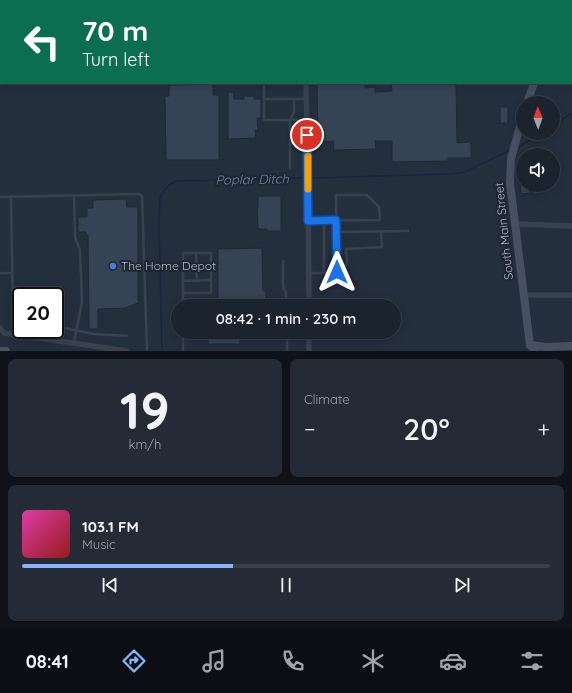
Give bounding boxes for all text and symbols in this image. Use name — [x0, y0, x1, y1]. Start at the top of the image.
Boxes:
text: 70 m — [82, 13, 148, 48]
icon: left — [16, 16, 68, 68]
text: Turn left — [82, 48, 150, 71]
north arrow — [516, 96, 560, 140]
map controls — [516, 96, 560, 192]
pin — [290, 118, 324, 152]
icon: arrive — [296, 124, 318, 146]
button: sound — [516, 148, 560, 192]
water label: Poplar Ditch — [215, 170, 289, 188]
street label: South Main Street — [491, 182, 516, 280]
position arrow — [316, 251, 358, 293]
place label: The Home Depot — [121, 258, 216, 273]
marker: The Home Depot — [108, 261, 118, 271]
speed limit sign: 20 — [12, 287, 64, 339]
text: 08:42 · 1 min · 230 m — [216, 309, 356, 328]
text: 19 — [120, 377, 170, 442]
text: Climate — [304, 391, 350, 407]
text: 20° — [403, 410, 450, 448]
text: − — [304, 415, 315, 443]
text: + — [538, 415, 550, 443]
text: km/h — [129, 436, 161, 452]
text: 103.1 FM — [82, 517, 139, 536]
text: Music — [82, 536, 116, 552]
icon: previous — [99, 574, 121, 596]
icon: pause — [275, 574, 297, 596]
icon: next — [451, 574, 473, 596]
icon: directions — [120, 647, 148, 675]
icon: music — [200, 647, 228, 675]
icon: phone — [279, 647, 307, 675]
icon: climate — [359, 647, 387, 675]
icon: car — [439, 647, 467, 675]
icon: filters — [518, 647, 546, 675]
text: 08:41 — [26, 650, 69, 673]

